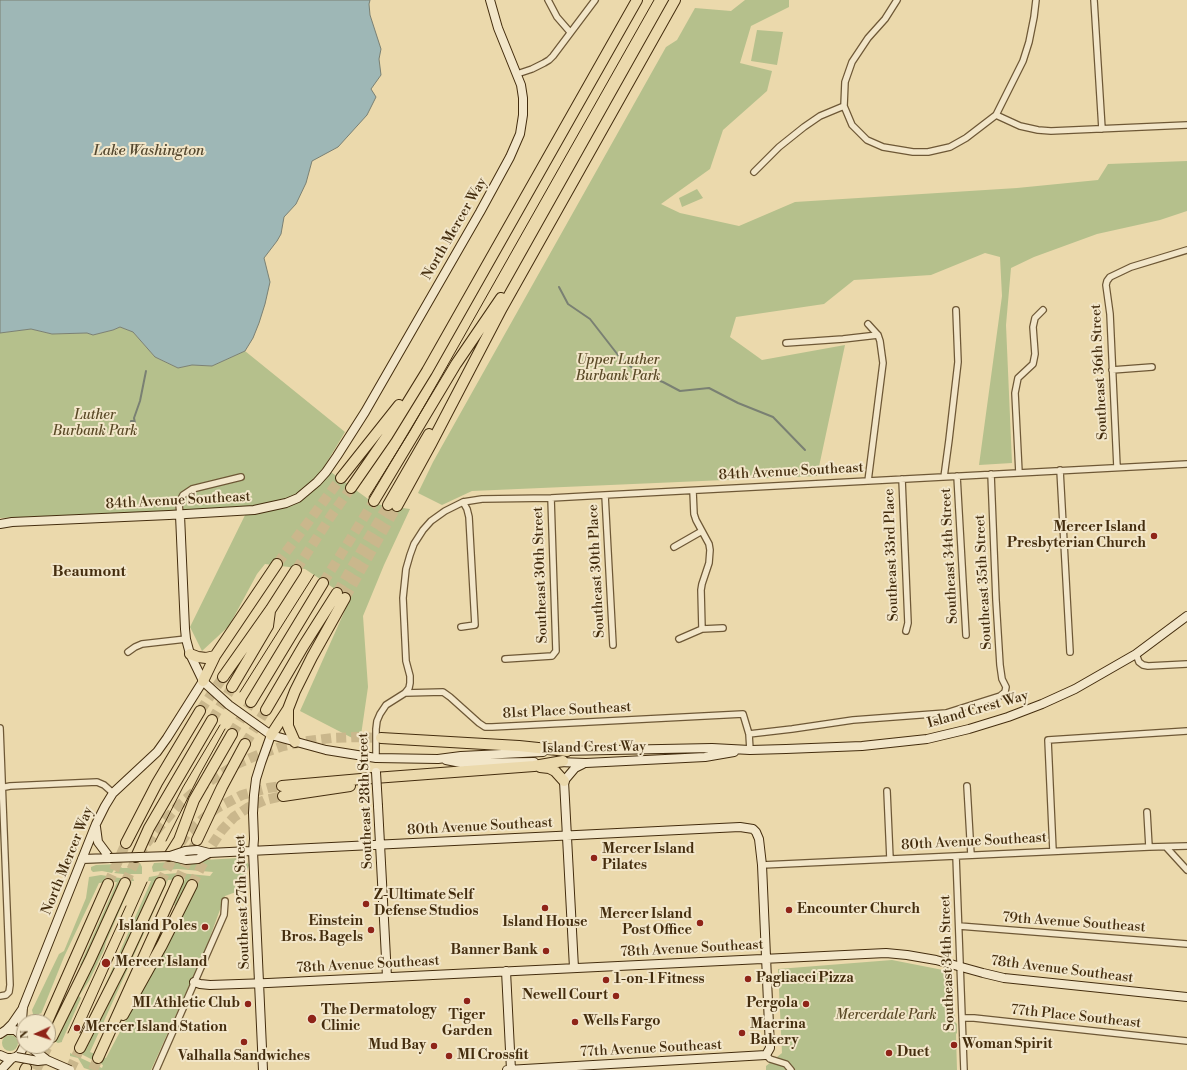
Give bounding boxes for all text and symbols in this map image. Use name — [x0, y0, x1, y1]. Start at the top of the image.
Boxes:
water label: Lake Washington — [93, 142, 205, 160]
street label: North Mercer Way — [419, 175, 491, 283]
street label: Southeast 36th Street — [1088, 304, 1112, 440]
park label: Upper Luther Burbank Park — [576, 353, 660, 386]
park label: Luther Burbank Park — [53, 408, 137, 440]
street label: 84th Avenue Southeast — [718, 460, 864, 484]
street label: Southeast 33rd Place — [881, 488, 903, 622]
street label: Southeast 34th Street — [938, 488, 962, 624]
street label: 84th Avenue Southeast — [105, 489, 251, 513]
street label: Southeast 30th Place — [585, 504, 609, 638]
street label: Southeast 30th Street — [530, 506, 552, 644]
street label: Southeast 35th Street — [972, 514, 996, 650]
place label: Mercer Island Presbyterian Church — [1007, 520, 1146, 552]
marker: Mercer Island Presbyterian Church — [1149, 531, 1159, 541]
district label: Beaumont — [52, 563, 126, 581]
street label: Island Crest Way — [926, 688, 1030, 732]
street label: 81st Place Southeast — [502, 699, 632, 723]
street label: Southeast 28th Street — [355, 732, 377, 870]
street label: Island Crest Way — [542, 739, 646, 757]
street label: North Mercer Way — [39, 805, 97, 917]
street label: 80th Avenue Southeast — [407, 815, 553, 839]
street label: 80th Avenue Southeast — [901, 830, 1047, 854]
street label: Southeast 27th Street — [232, 834, 254, 970]
place label: Mercer Island Pilates — [602, 842, 695, 874]
marker: Mercer Island Pilates — [589, 853, 599, 863]
place label: Z-Ultimate Self Defense Studios — [374, 888, 478, 920]
street label: Southeast 34th Street — [937, 895, 959, 1031]
marker: Z-Ultimate Self Defense Studios — [361, 899, 371, 909]
place label: Encounter Church — [797, 902, 920, 918]
marker: Island House — [540, 903, 550, 913]
marker: Encounter Church — [784, 905, 794, 915]
place label: Mercer Island Post Office — [599, 907, 692, 940]
street label: 79th Avenue Southeast — [1002, 910, 1146, 936]
place label: Einstein Bros. Bagels — [281, 914, 363, 946]
place label: Island House — [502, 915, 588, 931]
marker: Mercer Island Post Office — [695, 918, 705, 928]
place label: Island Poles — [118, 919, 197, 935]
marker: Island Poles — [200, 922, 210, 932]
marker: Einstein Bros. Bagels — [366, 925, 376, 935]
street label: 78th Avenue Southeast — [620, 937, 764, 961]
place label: Banner Bank — [451, 943, 538, 959]
marker: Banner Bank — [541, 946, 551, 956]
street label: 78th Avenue Southeast — [296, 953, 440, 977]
street label: 78th Avenue Southeast — [990, 953, 1134, 987]
place label: Mercer Island — [115, 955, 208, 971]
marker: Mercer Island — [100, 957, 112, 969]
place label: Pagliacci Pizza — [756, 971, 854, 987]
place label: 1-on-1 Fitness — [614, 972, 705, 988]
marker: Pagliacci Pizza — [743, 974, 753, 984]
marker: 1-on-1 Fitness — [601, 975, 611, 985]
place label: Newell Court — [522, 988, 608, 1004]
marker: Newell Court — [611, 991, 621, 1001]
place label: MI Athletic Club — [132, 996, 240, 1012]
marker: Tiger Garden — [462, 996, 472, 1006]
place label: Pergola — [746, 996, 798, 1012]
marker: MI Athletic Club — [243, 999, 253, 1009]
marker: Pergola — [801, 999, 811, 1009]
street label: 77th Place Southeast — [1010, 1002, 1142, 1032]
place label: The Dermatology Clinic — [321, 1003, 437, 1036]
place label: Tiger Garden — [442, 1008, 492, 1040]
park label: Mercerdale Park — [835, 1008, 937, 1024]
marker: The Dermatology Clinic — [306, 1013, 318, 1025]
north arrow — [16, 1014, 56, 1054]
place label: Wells Fargo — [583, 1014, 660, 1030]
marker: Wells Fargo — [570, 1017, 580, 1027]
place label: Macrina Bakery — [750, 1017, 806, 1050]
place label: Mercer Island Station — [85, 1020, 227, 1036]
marker: Mercer Island Station — [72, 1023, 82, 1033]
marker: Macrina Bakery — [737, 1028, 747, 1038]
text: N — [18, 1030, 32, 1039]
marker: Valhalla Sandwiches — [239, 1037, 249, 1047]
street label: 77th Avenue Southeast — [580, 1037, 722, 1061]
place label: Woman Spirit — [962, 1037, 1053, 1053]
place label: Mud Bay — [368, 1038, 426, 1054]
marker: Woman Spirit — [949, 1040, 959, 1050]
marker: Mud Bay — [429, 1041, 439, 1051]
place label: Duet — [897, 1045, 929, 1061]
place label: MI Crossfit — [457, 1048, 528, 1064]
marker: Duet — [884, 1048, 894, 1058]
place label: Valhalla Sandwiches — [178, 1049, 310, 1065]
marker: MI Crossfit — [444, 1051, 454, 1061]

